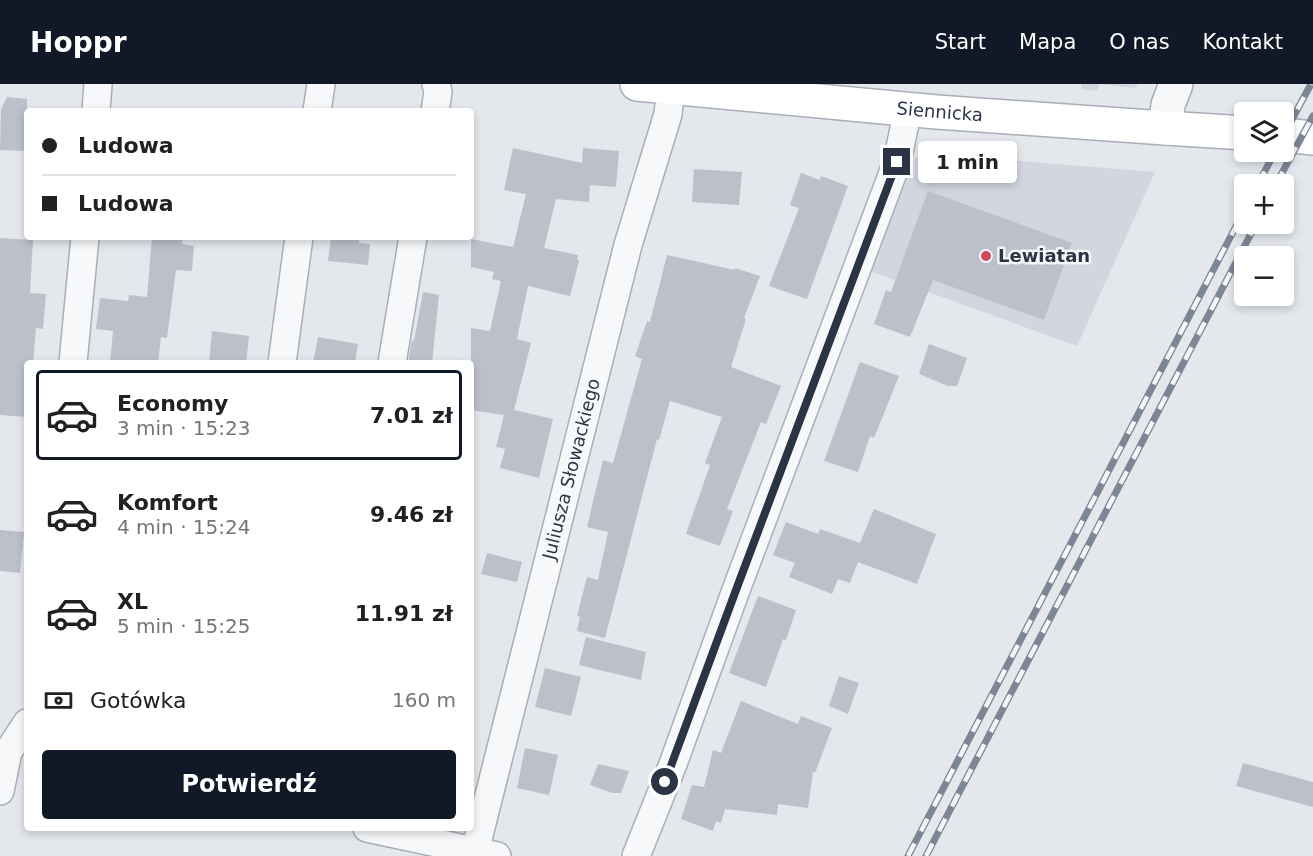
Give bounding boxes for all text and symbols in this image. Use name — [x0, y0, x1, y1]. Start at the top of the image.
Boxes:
text: Hoppr — [30, 26, 127, 59]
text: Start — [935, 30, 986, 54]
text: Mapa — [1019, 30, 1076, 54]
text: O nas — [1109, 30, 1170, 54]
text: Kontakt — [1203, 30, 1283, 54]
street label: Siennicka — [896, 97, 984, 125]
map controls — [1234, 102, 1294, 306]
button: layers — [1234, 102, 1294, 162]
text: Ludowa — [78, 133, 174, 158]
callout: 1 min — [918, 141, 1017, 183]
route end — [883, 148, 910, 175]
text: 1 min — [936, 150, 999, 174]
button: + — [1234, 174, 1294, 234]
text: Ludowa — [78, 191, 174, 216]
place label: Lewiatan — [998, 245, 1090, 266]
button: − — [1234, 246, 1294, 306]
marker: Lewiatan — [979, 249, 993, 263]
street label: Juliusza Słowackiego — [538, 376, 604, 563]
icon: car — [45, 388, 99, 442]
text: Economy — [117, 391, 228, 416]
text: 7.01 zł — [370, 403, 453, 428]
text: 3 min · 15:23 — [117, 416, 251, 440]
icon: car — [45, 487, 99, 541]
text: Komfort — [117, 490, 218, 515]
text: 9.46 zł — [370, 502, 453, 527]
text: 4 min · 15:24 — [117, 515, 251, 539]
icon: car — [45, 586, 99, 640]
text: XL — [117, 589, 148, 614]
text: 11.91 zł — [355, 601, 453, 626]
text: 5 min · 15:25 — [117, 614, 251, 638]
icon: cash — [42, 684, 75, 717]
text: Gotówka — [90, 688, 186, 713]
text: 160 m — [392, 688, 456, 712]
button: Potwierdź — [42, 750, 456, 819]
route start — [651, 768, 678, 795]

